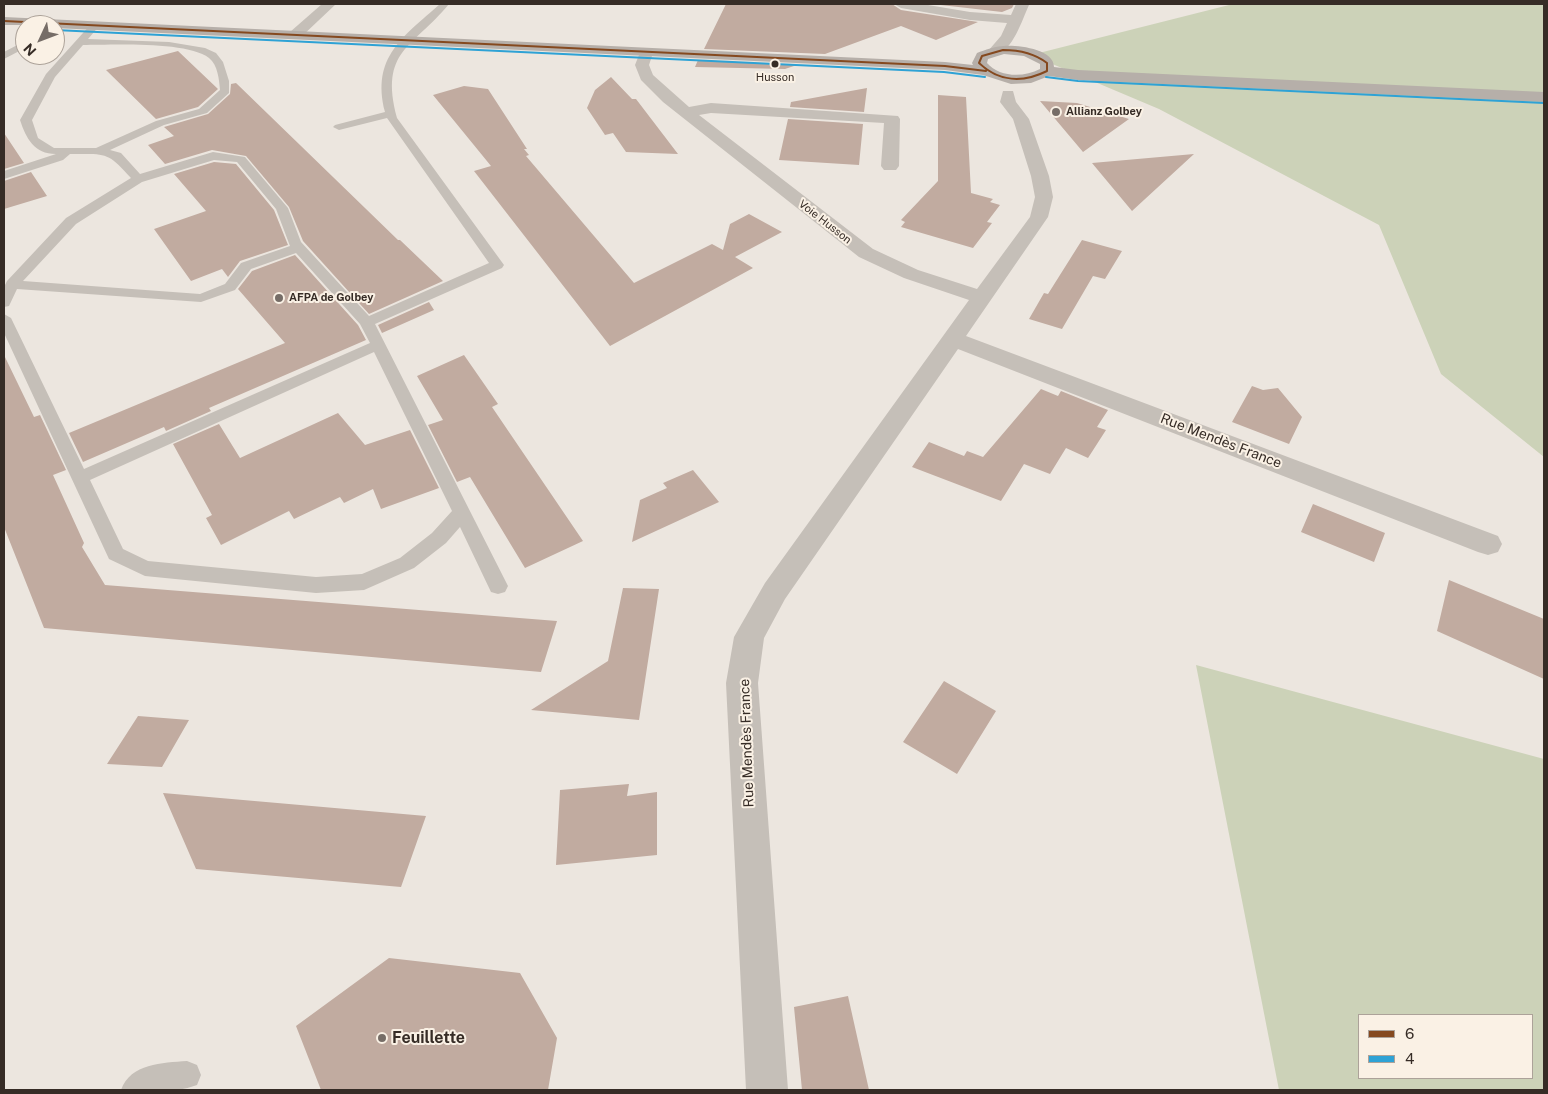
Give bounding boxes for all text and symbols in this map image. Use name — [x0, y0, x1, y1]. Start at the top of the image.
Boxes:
north arrow — [15, 15, 65, 65]
text: N — [20, 40, 39, 59]
marker: Husson — [770, 59, 780, 69]
place label: Husson — [756, 71, 794, 85]
place label: Allianz Golbey — [1066, 105, 1142, 119]
marker: Allianz Golbey — [1050, 106, 1062, 118]
street label: Voie Husson — [796, 197, 854, 247]
place label: AFPA de Golbey — [289, 291, 373, 305]
marker: AFPA de Golbey — [273, 292, 285, 304]
street label: Rue Mendès France — [1158, 410, 1284, 472]
street label: Rue Mendès France — [736, 678, 758, 808]
legend — [1358, 1014, 1533, 1079]
text: 6 — [1405, 1025, 1414, 1042]
place label: Feuillette — [392, 1028, 465, 1048]
marker: Feuillette — [376, 1032, 388, 1044]
text: 4 — [1405, 1050, 1414, 1067]

